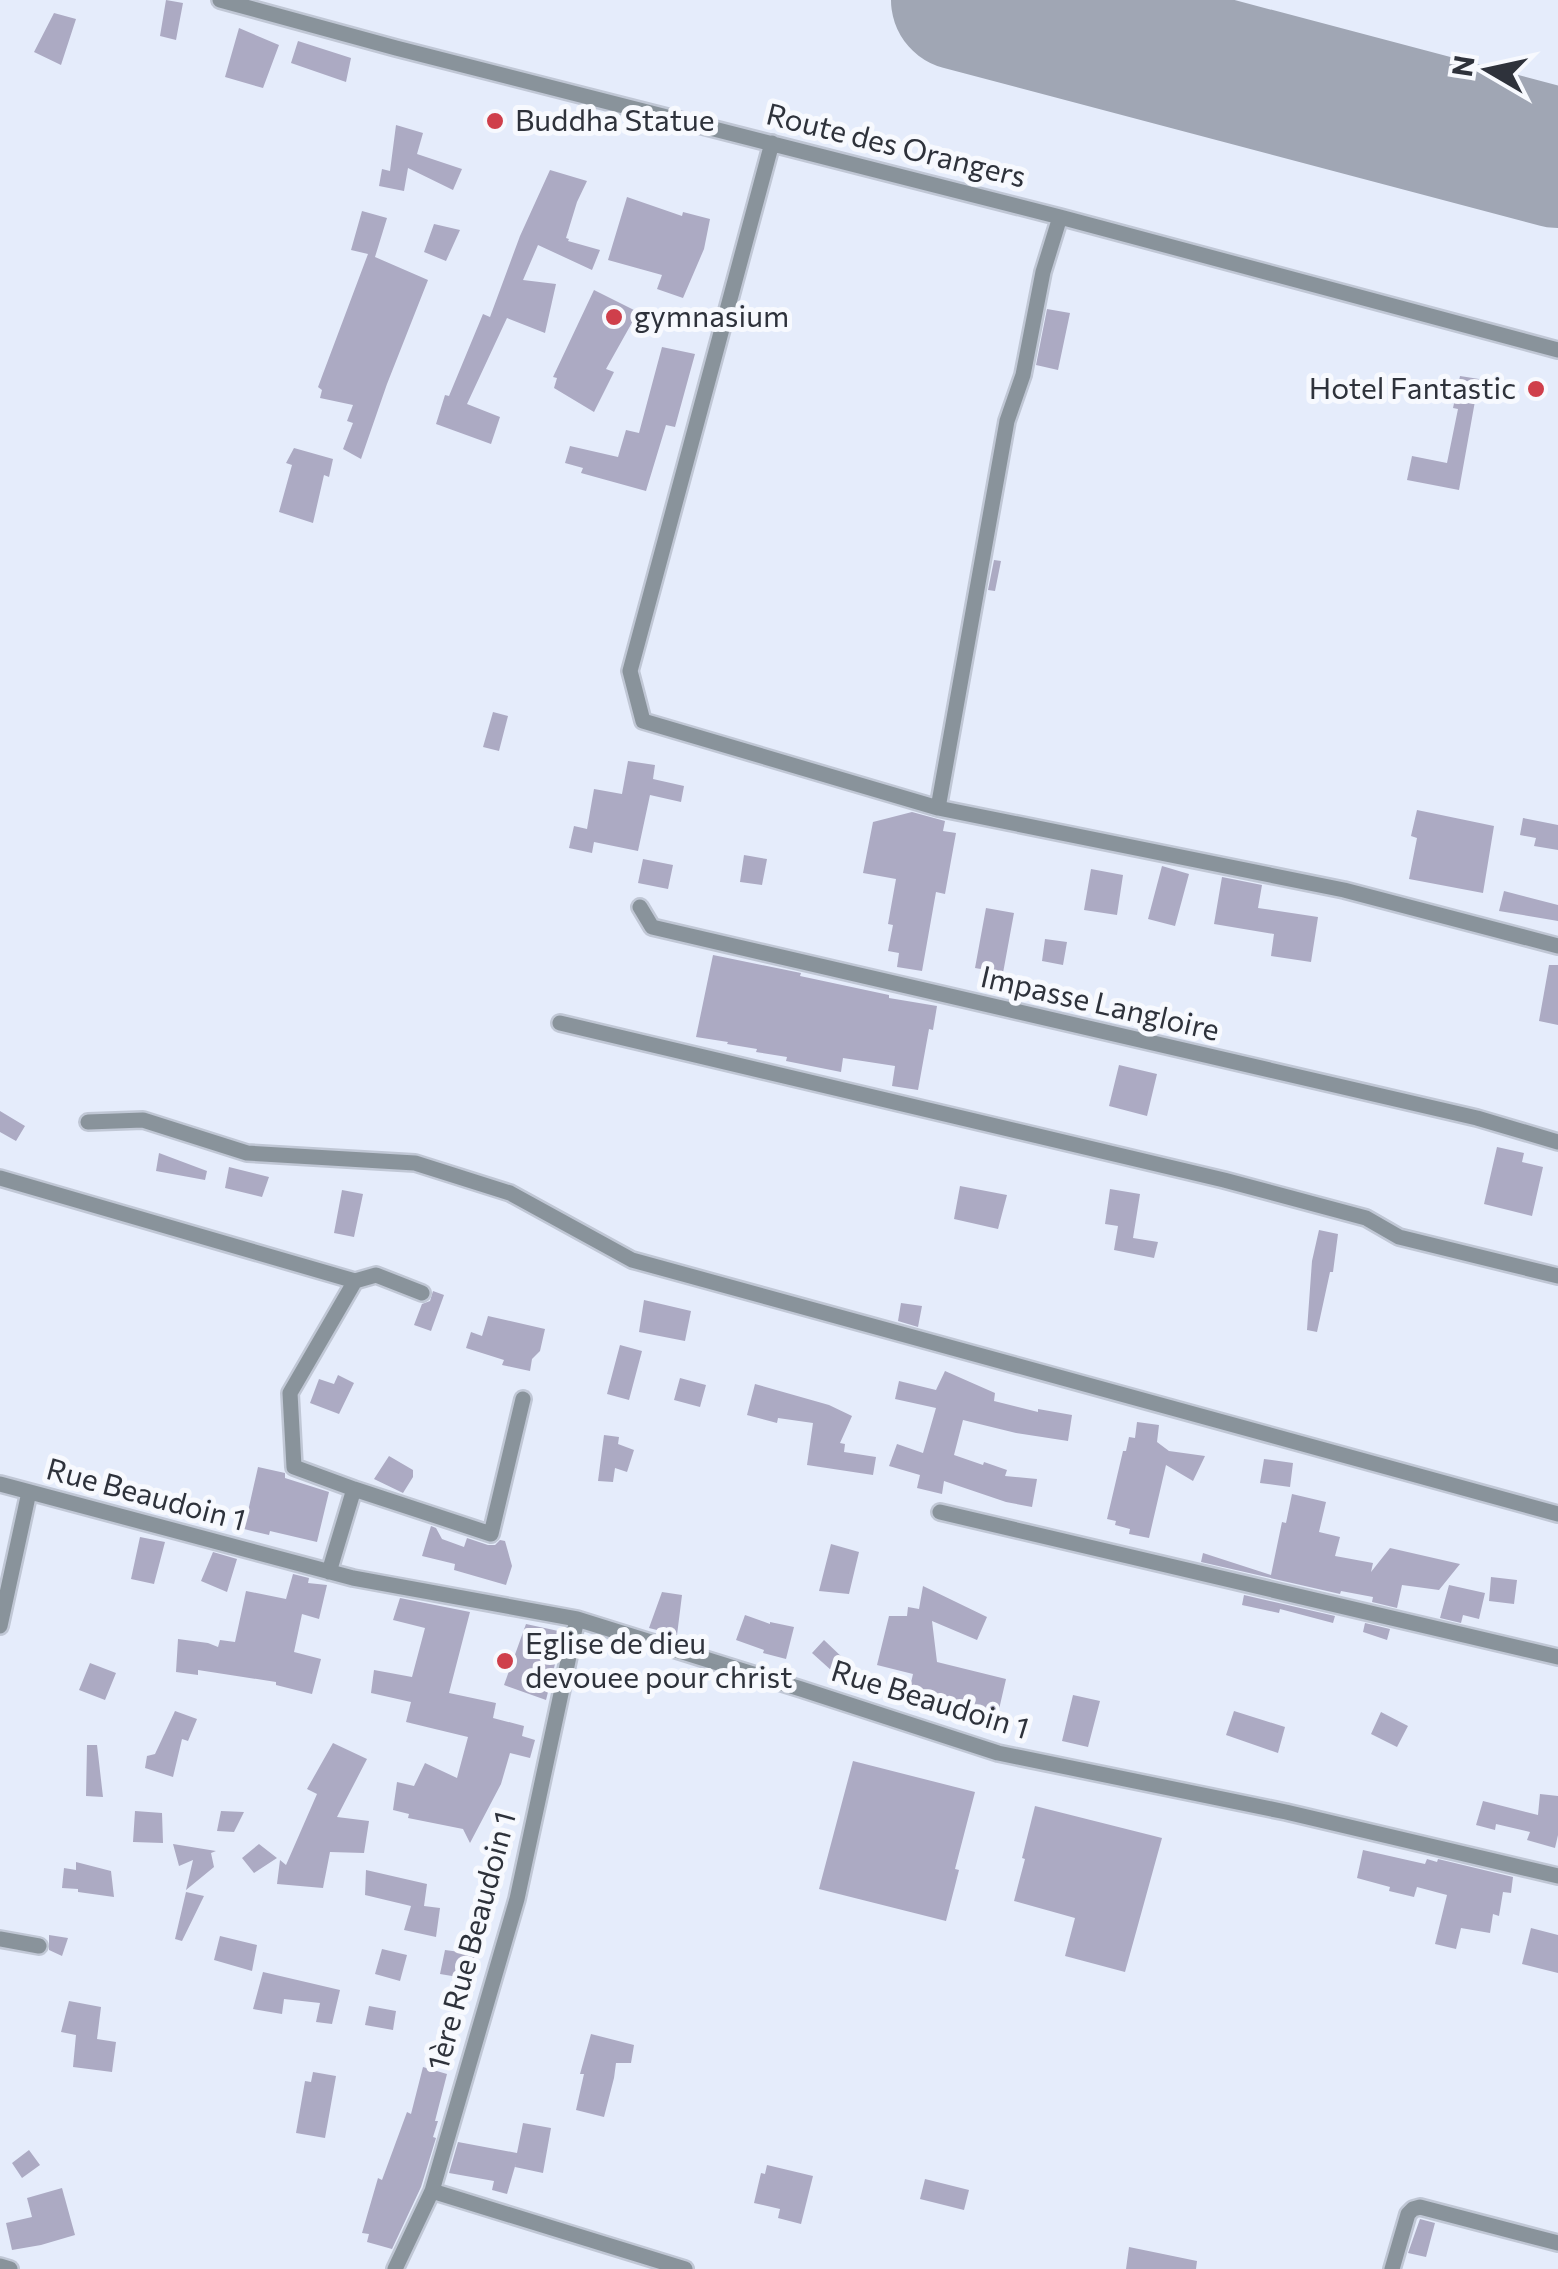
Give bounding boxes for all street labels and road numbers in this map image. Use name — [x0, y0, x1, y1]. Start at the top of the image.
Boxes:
street label: Route des Orangers — [763, 93, 1030, 194]
street label: Impasse Langloire — [978, 956, 1223, 1047]
street label: Rue Beaudoin 1 — [43, 1448, 250, 1537]
street label: Rue Beaudoin 1 — [827, 1650, 1034, 1745]
street label: 1ère Rue Beaudoin 1 — [417, 1807, 522, 2074]

